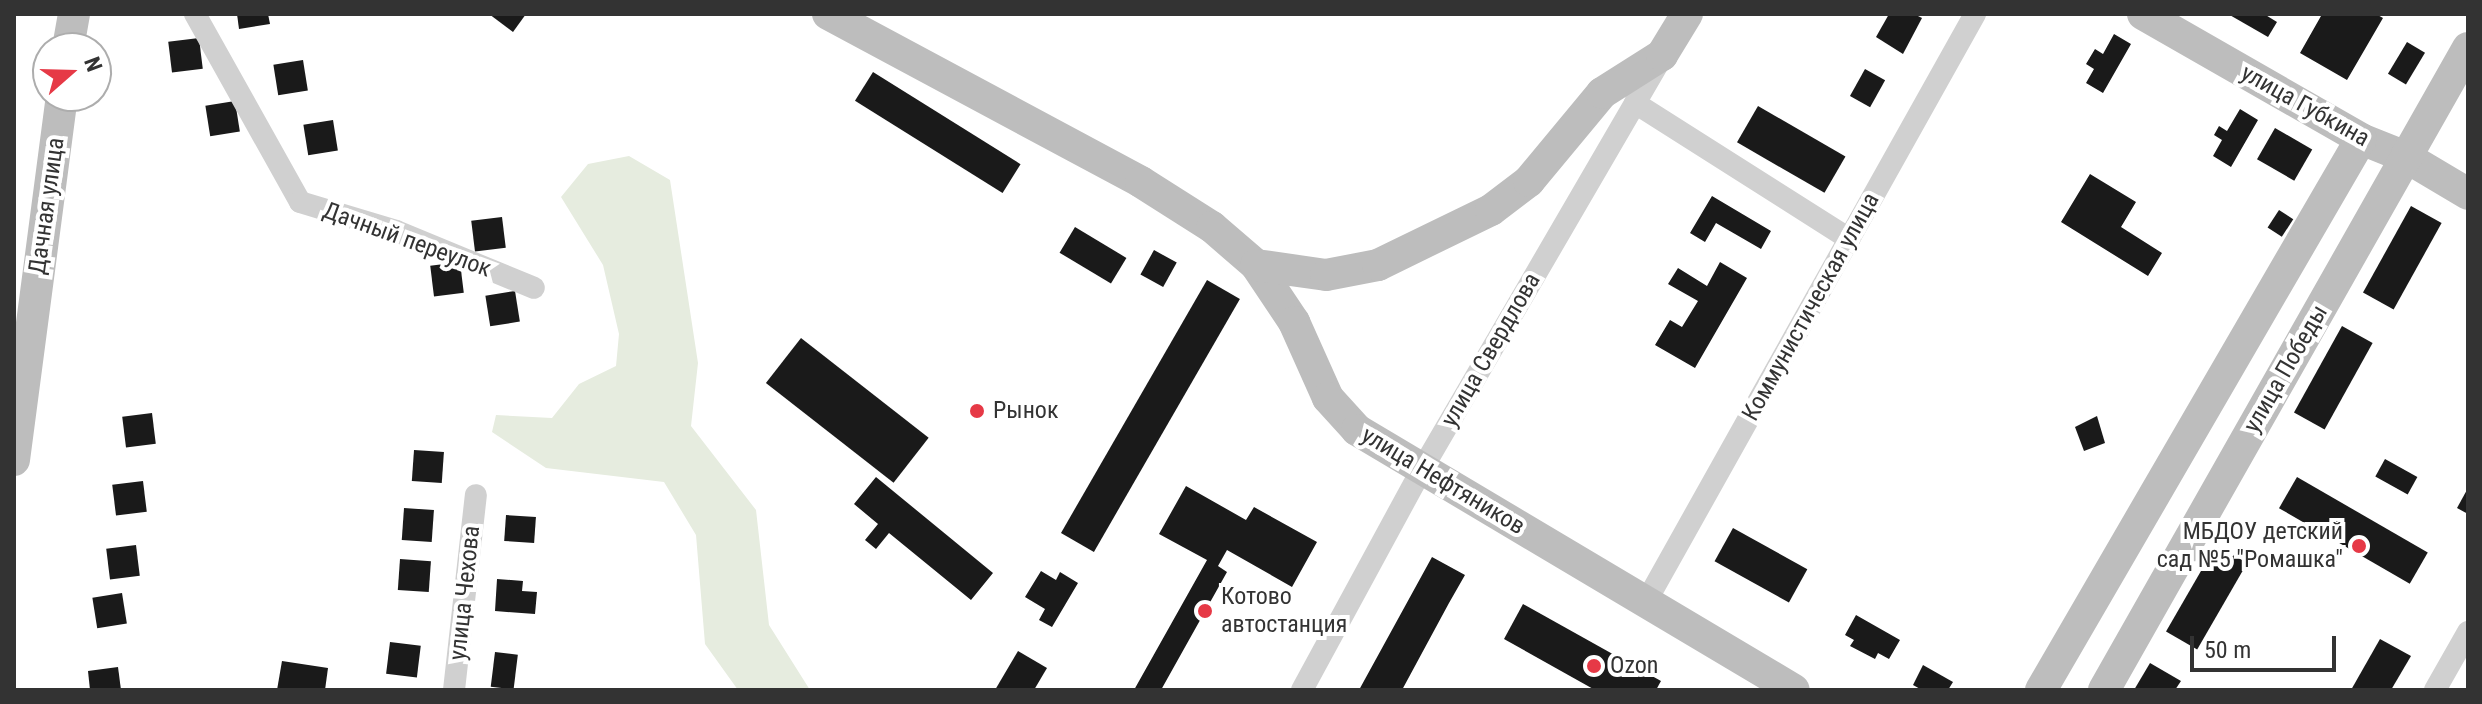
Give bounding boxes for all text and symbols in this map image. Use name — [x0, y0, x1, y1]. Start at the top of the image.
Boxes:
north arrow — [32, 32, 112, 112]
text: N — [79, 54, 107, 75]
street label: улица Губкина — [2236, 59, 2374, 153]
street label: Дачная улица — [23, 136, 71, 276]
street label: Коммунистическая улица — [1736, 188, 1886, 426]
street label: Дачный переулок — [319, 196, 495, 284]
street label: улица Свердлова — [1435, 268, 1547, 432]
street label: улица Победы — [2238, 300, 2334, 438]
place label: Рынок — [993, 397, 1058, 425]
marker: Рынок — [968, 402, 986, 420]
street label: улица Нефтяников — [1356, 421, 1530, 541]
place label: МБДОУ детский сад №5 "Ромашка" — [2157, 518, 2343, 574]
street label: улица Чехова — [444, 524, 486, 662]
marker: МБДОУ детский сад №5 "Ромашка" — [2350, 537, 2368, 555]
place label: Котово автостанция — [1221, 583, 1347, 639]
marker: Котово автостанция — [1196, 602, 1214, 620]
scale bar — [2194, 620, 2340, 670]
text: 50 m — [2204, 636, 2251, 664]
place label: Ozon — [1610, 652, 1658, 680]
marker: Ozon — [1585, 657, 1603, 675]

